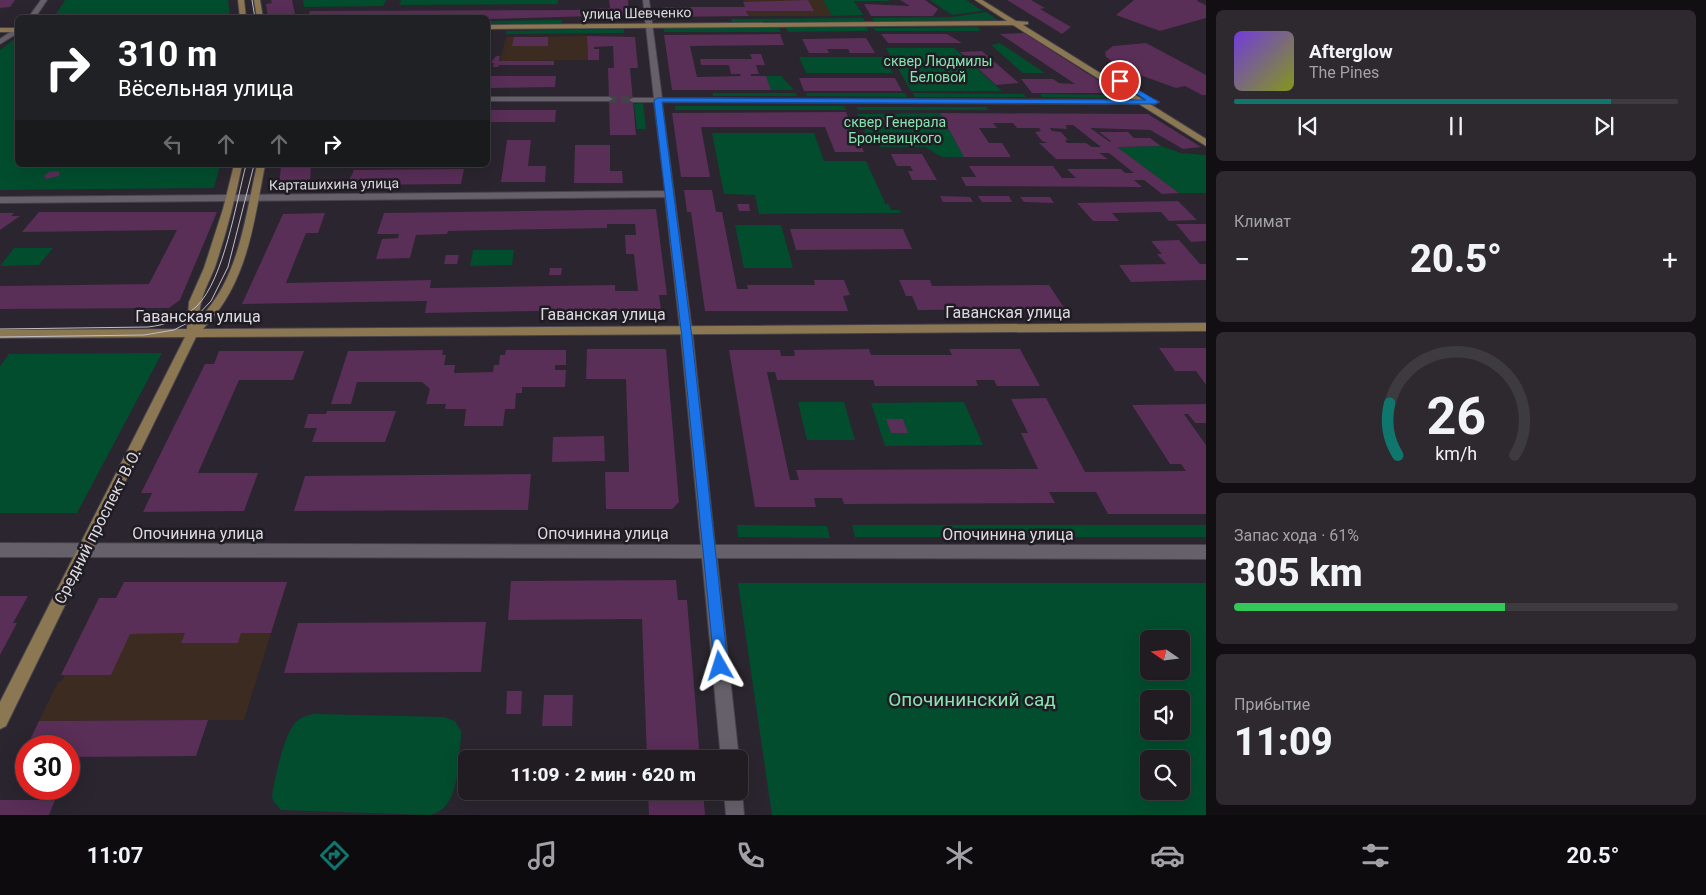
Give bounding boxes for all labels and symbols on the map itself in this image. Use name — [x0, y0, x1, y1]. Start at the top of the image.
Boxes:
street label: улица Шевченко — [582, 4, 692, 22]
park label: сквер Людмилы Беловой — [884, 53, 992, 85]
pin — [1099, 60, 1141, 102]
park label: сквер Генерала Броневицкого — [844, 114, 946, 146]
street label: Карташихина улица — [269, 175, 399, 193]
street label: Гаванская улица — [945, 303, 1071, 322]
street label: Гаванская улица — [540, 305, 666, 324]
street label: Гаванская улица — [135, 307, 261, 326]
street label: Средний проспект В.О. — [50, 445, 145, 607]
street label: Опочинина улица — [132, 524, 264, 543]
street label: Опочинина улица — [537, 524, 669, 543]
street label: Опочинина улица — [942, 525, 1074, 544]
north arrow — [1140, 630, 1190, 680]
position arrow — [693, 639, 745, 691]
park label: Опочининский сад — [888, 688, 1056, 711]
speed limit sign: 30 — [15, 735, 80, 800]

